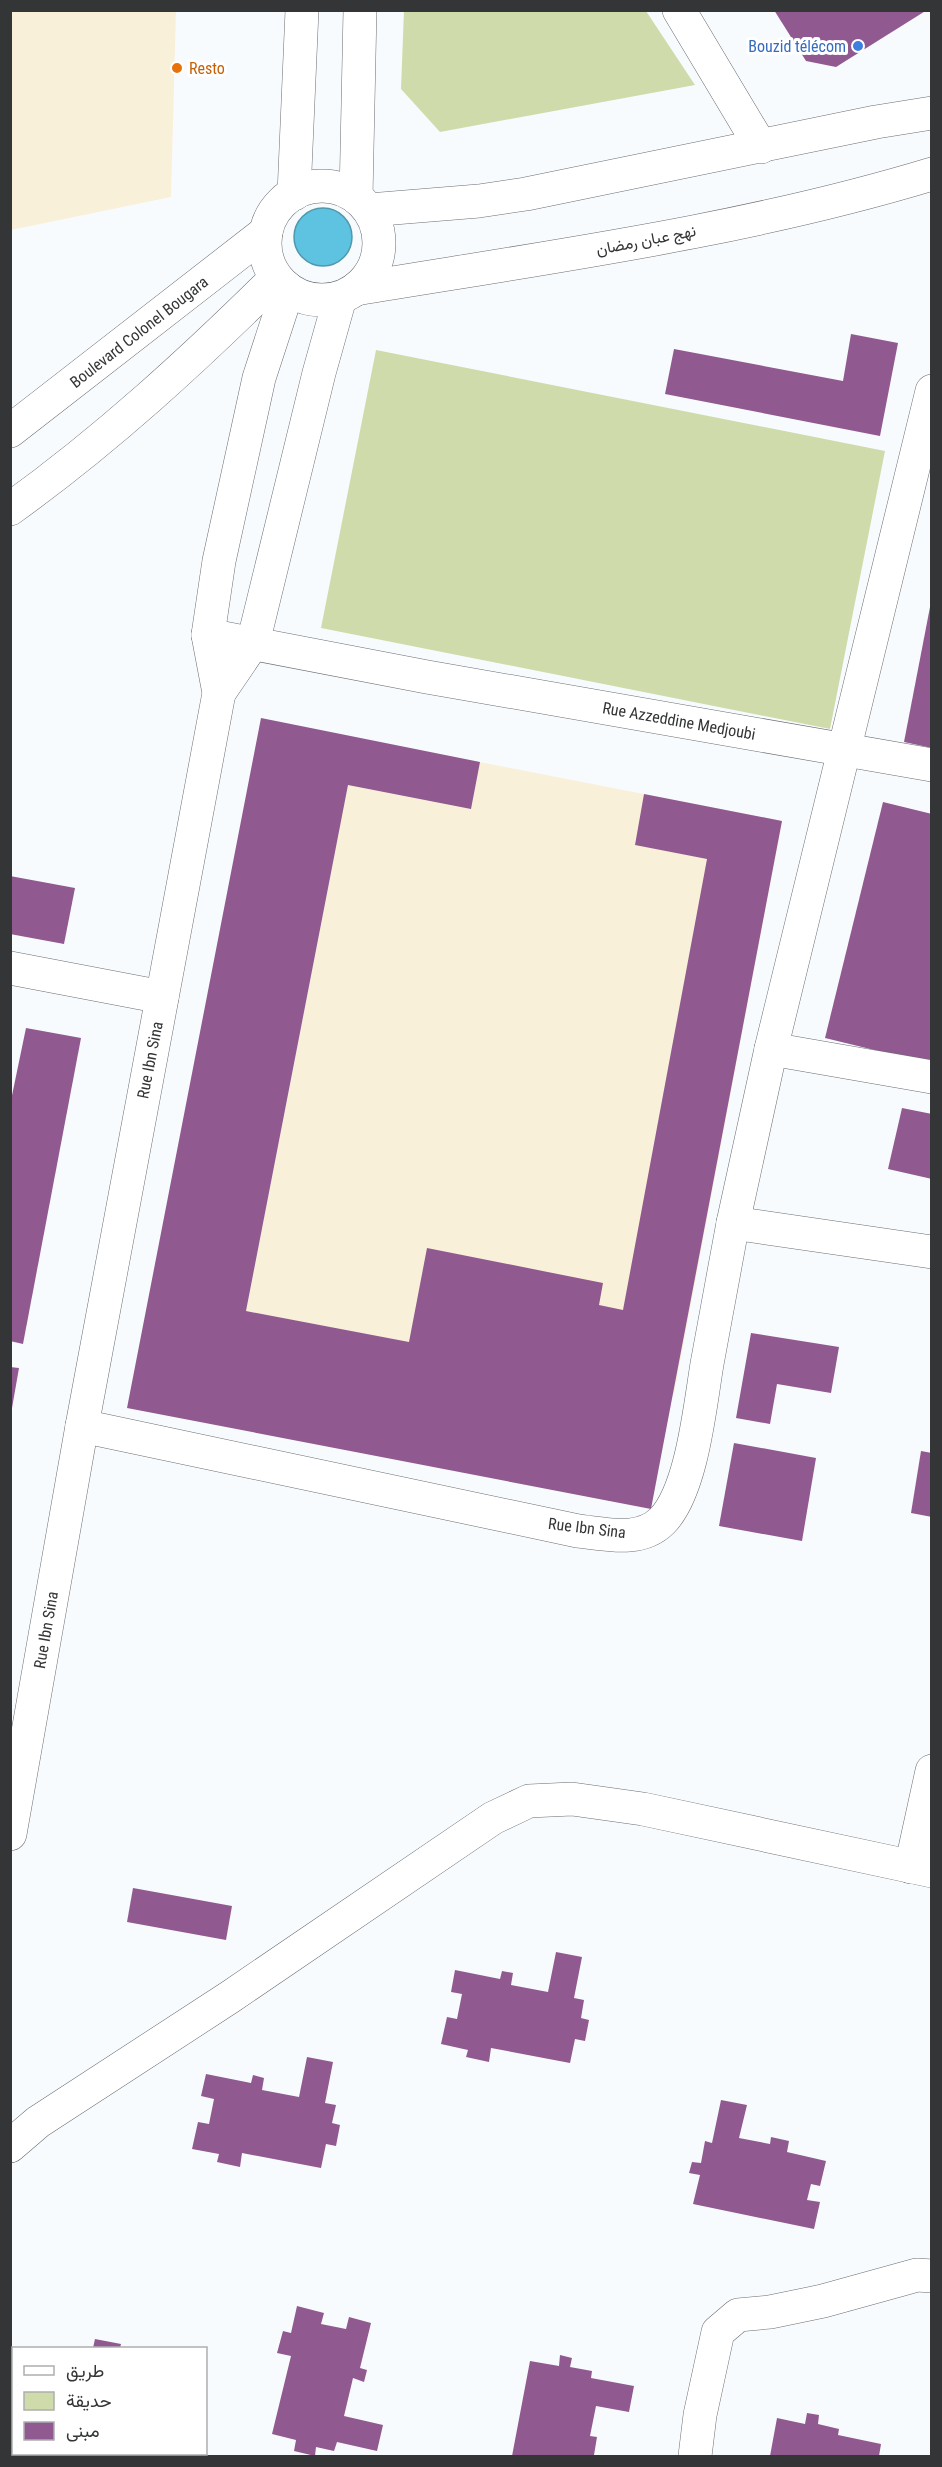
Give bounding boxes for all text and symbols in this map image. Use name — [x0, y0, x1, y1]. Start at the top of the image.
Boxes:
place label: Bouzid télécom — [748, 37, 846, 56]
marker: Bouzid télécom — [851, 39, 865, 53]
place label: Resto — [189, 59, 225, 78]
marker: Resto — [170, 61, 184, 75]
street label: نهج عبان رمضان — [594, 221, 698, 261]
street label: Boulevard Colonel Bougara — [66, 272, 212, 392]
street label: Rue Azzeddine Medjoubi — [601, 698, 757, 744]
street label: Rue Ibn Sina — [133, 1020, 167, 1100]
street label: Rue Ibn Sina — [547, 1514, 627, 1542]
street label: Rue Ibn Sina — [30, 1590, 62, 1670]
legend — [12, 2347, 207, 2455]
text: طريق — [66, 2360, 104, 2382]
text: حديقة — [66, 2390, 112, 2411]
text: مبنى — [66, 2420, 100, 2442]

